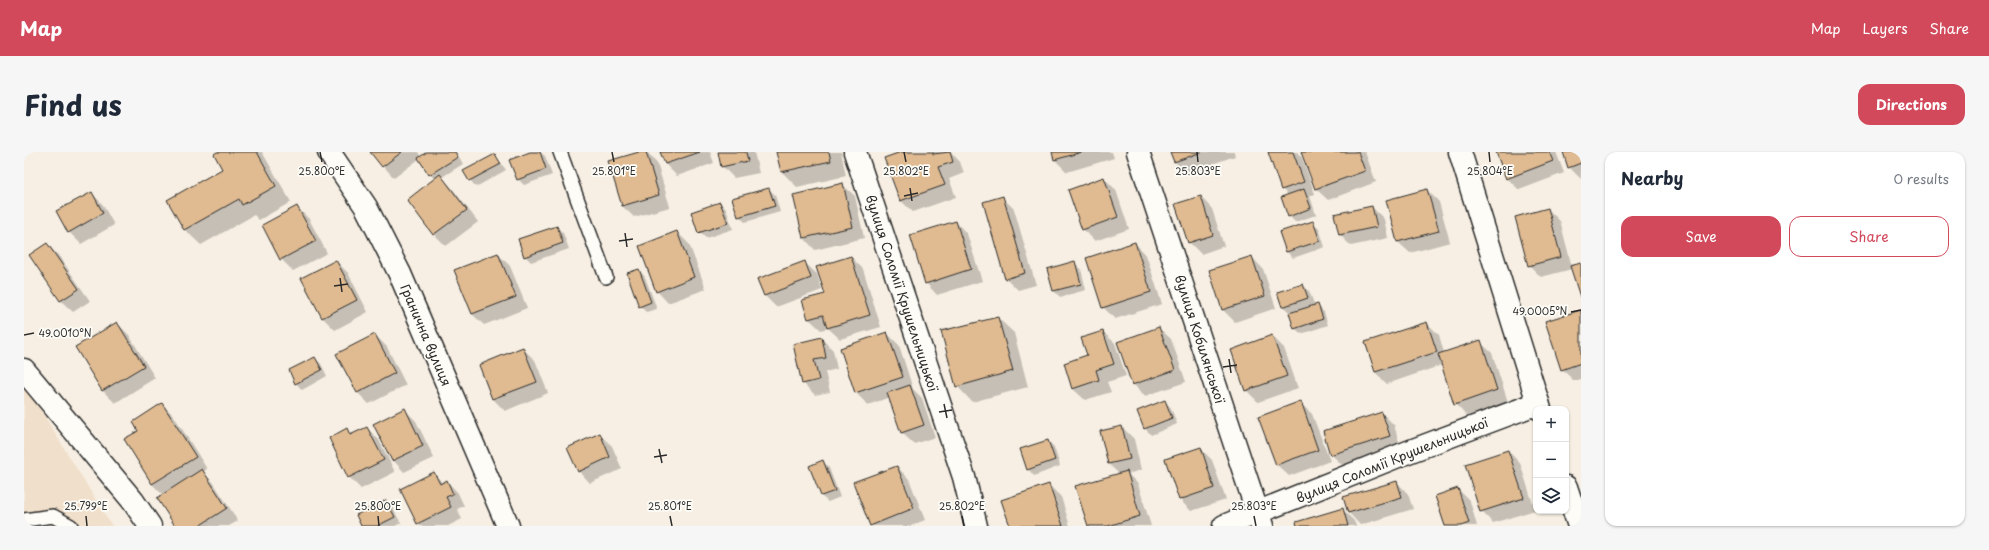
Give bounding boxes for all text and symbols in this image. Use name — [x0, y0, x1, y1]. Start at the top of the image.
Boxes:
text: Map — [20, 14, 62, 42]
text: Map — [1811, 18, 1841, 39]
text: Layers — [1863, 18, 1908, 39]
text: Share — [1930, 18, 1969, 39]
text: Find us — [24, 83, 122, 126]
button: Directions — [1858, 84, 1965, 125]
text: 25.800°E — [299, 163, 345, 178]
text: 25.801°E — [592, 163, 636, 178]
text: 25.802°E — [883, 163, 929, 178]
text: 25.803°E — [1175, 163, 1221, 178]
text: 25.804°E — [1467, 163, 1513, 178]
text: Nearby — [1621, 165, 1683, 191]
text: 0 results — [1894, 169, 1949, 188]
street label: вулиця Соломії Крушельницької — [862, 192, 944, 395]
button: Save — [1621, 216, 1781, 257]
button: Share — [1789, 216, 1949, 257]
street label: вулиця Кобилянської — [1171, 272, 1231, 407]
street label: Гранична вулиця — [396, 281, 457, 389]
text: 49.0005°N — [1513, 303, 1568, 318]
text: 49.0010°N — [38, 325, 92, 340]
map controls — [1533, 406, 1569, 514]
button: + — [1533, 406, 1569, 442]
street label: вулиця Соломії Крушельницької — [1293, 412, 1492, 507]
button: − — [1533, 442, 1569, 478]
button: layers — [1533, 478, 1569, 514]
text: 25.799°E — [64, 498, 108, 513]
text: 25.800°E — [355, 498, 401, 513]
text: 25.801°E — [648, 498, 692, 513]
text: 25.802°E — [939, 498, 985, 513]
text: 25.803°E — [1231, 498, 1277, 513]

